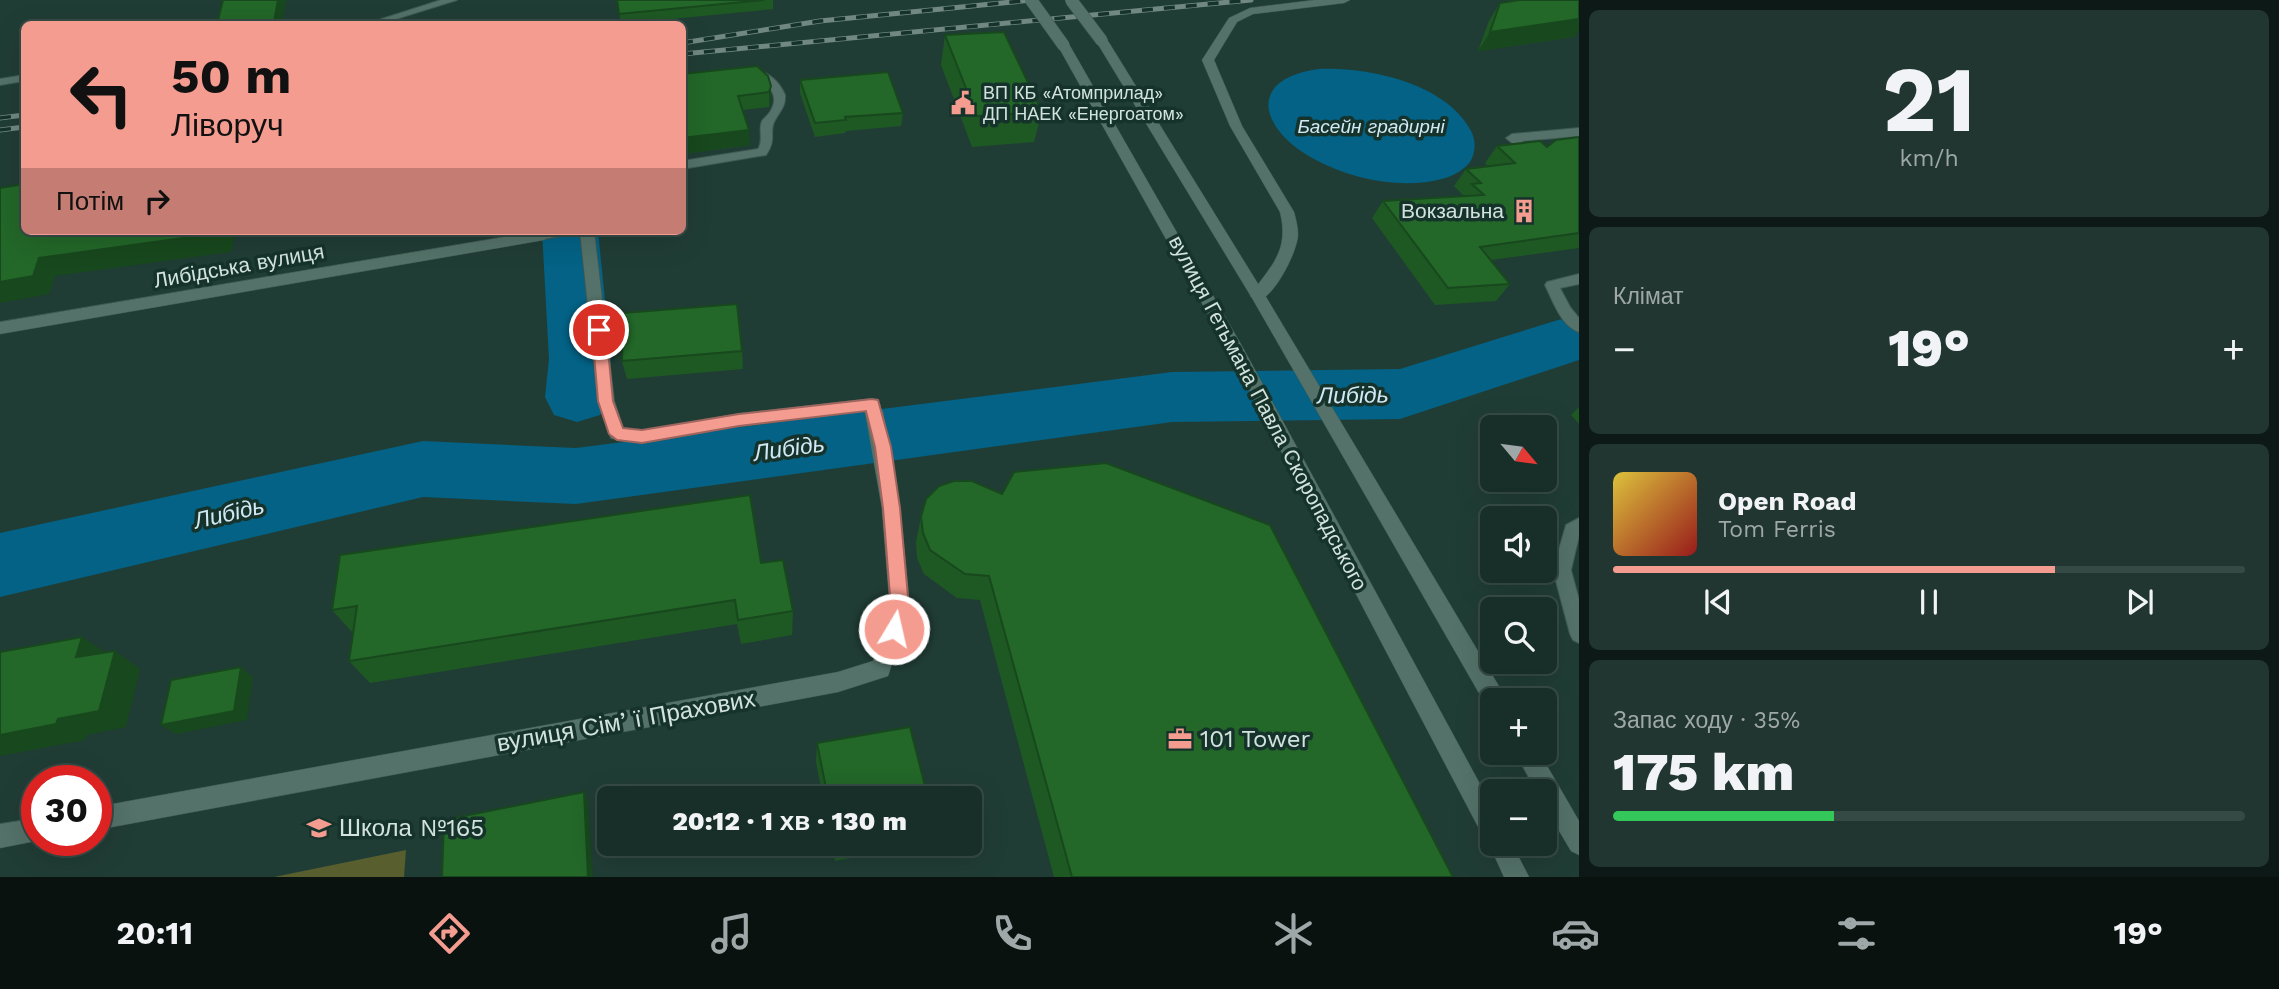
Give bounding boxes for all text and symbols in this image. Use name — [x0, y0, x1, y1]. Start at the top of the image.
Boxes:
text: 21 — [1882, 46, 1976, 153]
text: 50 m — [171, 47, 291, 105]
icon: left — [56, 49, 147, 140]
place label: ВП КБ «Атомприлад» ДП НАЕК «Енергоатом» — [983, 82, 1184, 124]
public building icon: ВП КБ «Атомприлад» ДП НАЕК «Енергоатом» — [949, 89, 977, 117]
text: Ліворуч — [171, 106, 284, 144]
water label: Басейн градирні — [1297, 115, 1445, 138]
text: km/h — [1899, 145, 1959, 172]
icon: right — [138, 182, 176, 220]
text: Потім — [56, 186, 124, 216]
building icon: Вокзальна — [1510, 197, 1538, 225]
place label: Вокзальна — [1401, 198, 1504, 223]
street label: вулиця Гетьмана Павла Скоропадського — [1164, 231, 1373, 594]
street label: Либідська вулиця — [152, 238, 326, 293]
text: Клімат — [1613, 283, 1684, 310]
pin — [569, 300, 629, 360]
icon: arrive — [580, 311, 618, 349]
text: 19° — [1888, 318, 1970, 379]
text: − — [1613, 327, 1636, 371]
text: + — [2222, 327, 2245, 371]
water label: Либідь — [1315, 381, 1389, 410]
north arrow — [1480, 415, 1558, 492]
map controls — [1480, 415, 1557, 856]
water label: Либідь — [750, 430, 826, 467]
text: Open Road — [1718, 486, 1856, 516]
water label: Либідь — [189, 492, 267, 535]
button: sound — [1480, 506, 1557, 583]
text: Tom Ferris — [1718, 516, 1836, 543]
icon: previous — [1699, 583, 1737, 621]
icon: pause — [1910, 583, 1948, 621]
icon: next — [2121, 583, 2159, 621]
position arrow — [857, 592, 931, 666]
button: search — [1480, 597, 1557, 674]
street label: вулиця Сімʼї Прахових — [495, 684, 757, 758]
button: + — [1480, 688, 1557, 765]
text: Запас ходу · 35% — [1613, 707, 1800, 734]
office icon: 101 Tower — [1166, 725, 1194, 753]
place label: 101 Tower — [1200, 725, 1311, 753]
text: 175 km — [1613, 742, 1794, 803]
speed limit sign: 30 — [21, 765, 112, 856]
button: − — [1480, 779, 1557, 856]
text: 20:12 · 1 хв · 130 m — [672, 806, 907, 836]
school or university icon: Школа №165 — [305, 814, 333, 842]
place label: Школа №165 — [339, 814, 484, 842]
icon: directions — [425, 909, 474, 958]
icon: music — [707, 909, 756, 958]
icon: phone — [988, 909, 1037, 958]
icon: climate — [1269, 909, 1318, 958]
icon: car — [1551, 909, 1600, 958]
icon: filters — [1832, 909, 1881, 958]
text: 20:11 — [116, 914, 193, 952]
text: 19° — [2113, 914, 2163, 952]

